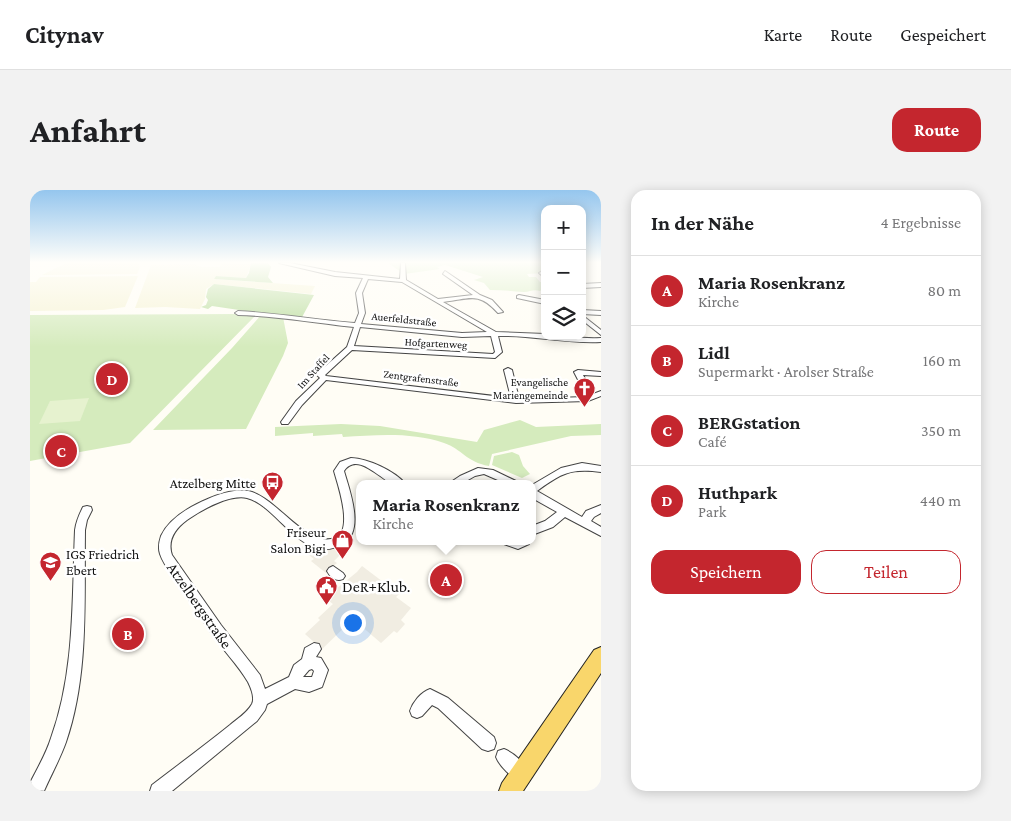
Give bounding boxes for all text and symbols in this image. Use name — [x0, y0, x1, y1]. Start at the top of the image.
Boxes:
text: Citynav — [25, 21, 104, 48]
text: Karte — [764, 25, 802, 45]
text: Route — [830, 25, 872, 45]
text: Gespeichert — [900, 25, 986, 45]
button: Route — [892, 108, 981, 152]
text: Anfahrt — [30, 111, 146, 150]
map controls — [541, 205, 586, 340]
button: + — [541, 205, 586, 250]
text: In der Nähe — [651, 211, 754, 235]
text: 4 Ergebnisse — [881, 214, 961, 231]
button: − — [541, 250, 586, 295]
text: Maria Rosenkranz — [698, 272, 845, 293]
text: A — [662, 282, 672, 299]
text: 80 m — [927, 282, 961, 299]
text: Kirche — [698, 293, 739, 310]
button: layers — [541, 295, 586, 340]
street label: Auerfeldstraße — [371, 310, 437, 328]
street label: Hofgartenweg — [404, 335, 468, 352]
text: Lidl — [698, 342, 730, 363]
street label: Im Staffel — [294, 351, 332, 391]
text: B — [662, 352, 672, 369]
text: 160 m — [923, 352, 961, 369]
pin: D — [96, 360, 128, 398]
text: Supermarkt · Arolser Straße — [698, 363, 874, 380]
street label: Zentgrafenstraße — [383, 367, 460, 390]
place label: Evangelische Mariengemeinde — [493, 376, 568, 402]
church icon: Evangelische Mariengemeinde — [572, 376, 596, 407]
text: BERGstation — [698, 412, 800, 433]
text: C — [662, 422, 672, 439]
text: 350 m — [921, 422, 961, 439]
pin: C — [45, 432, 77, 470]
text: Café — [698, 433, 726, 450]
bus stop icon: Atzelberg Mitte — [260, 471, 284, 502]
place label: Atzelberg Mitte — [170, 475, 256, 491]
popup — [356, 480, 536, 545]
text: Huthpark — [698, 482, 777, 503]
text: D — [661, 492, 673, 509]
text: 440 m — [920, 492, 961, 509]
text: Maria Rosenkranz — [373, 494, 519, 515]
text: Park — [698, 503, 726, 520]
text: Kirche — [373, 515, 413, 532]
place label: Friseur Salon Bigi — [270, 524, 326, 556]
shop icon: Friseur Salon Bigi — [330, 528, 354, 559]
place label: IGS Friedrich Ebert — [66, 546, 140, 578]
school or university icon: IGS Friedrich Ebert — [38, 550, 62, 581]
button: Speichern — [651, 550, 801, 594]
button: Teilen — [811, 550, 961, 594]
street label: Atzelbergstraße — [163, 559, 235, 652]
pin: A — [430, 561, 462, 599]
public building icon: DeR+Klub. — [314, 574, 338, 605]
place label: DeR+Klub. — [342, 578, 411, 595]
your location — [340, 610, 366, 636]
pin: B — [112, 615, 144, 653]

